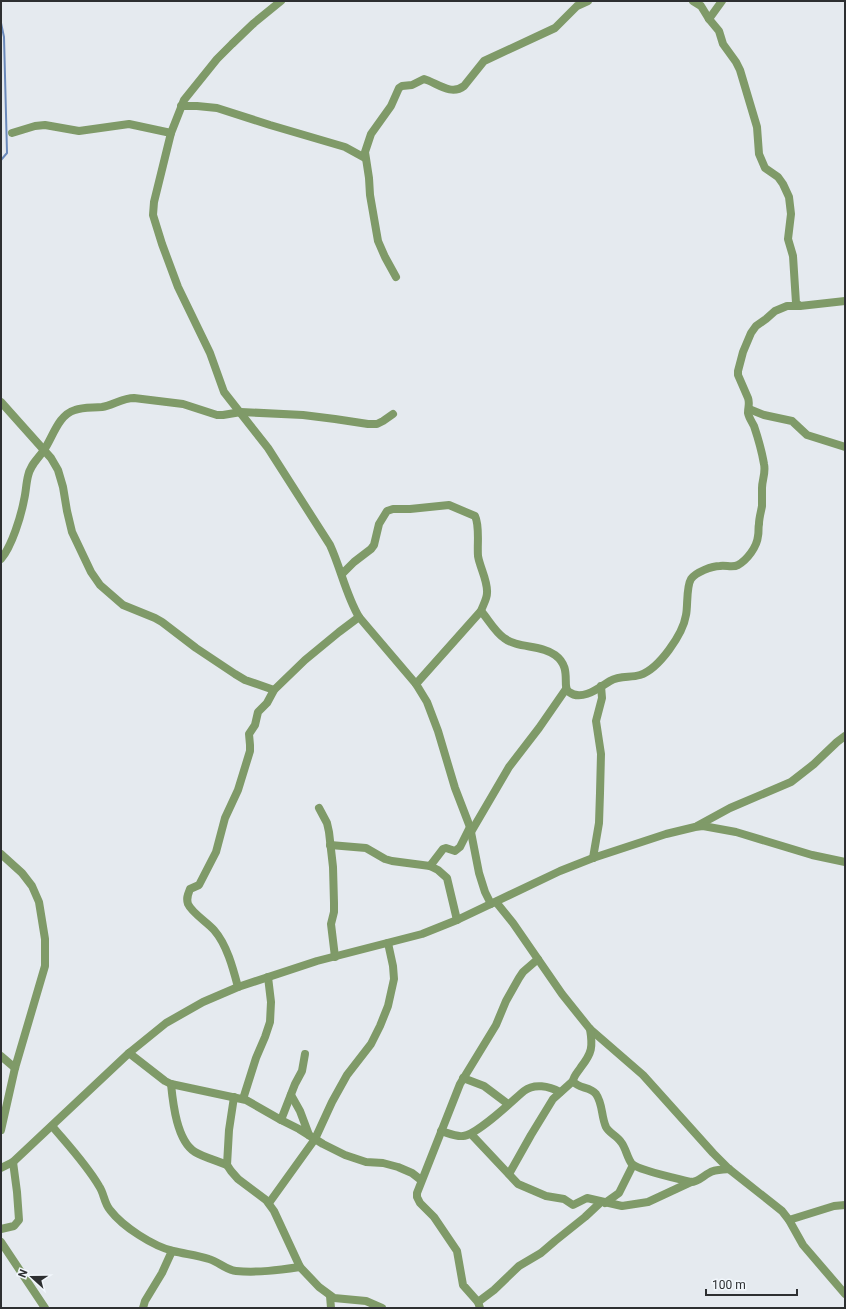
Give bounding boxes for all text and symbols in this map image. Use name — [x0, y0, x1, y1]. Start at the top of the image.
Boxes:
north arrow — [12, 1257, 52, 1297]
text: N — [16, 1267, 31, 1280]
scale bar — [706, 1271, 797, 1297]
text: 100 m — [712, 1278, 746, 1292]

